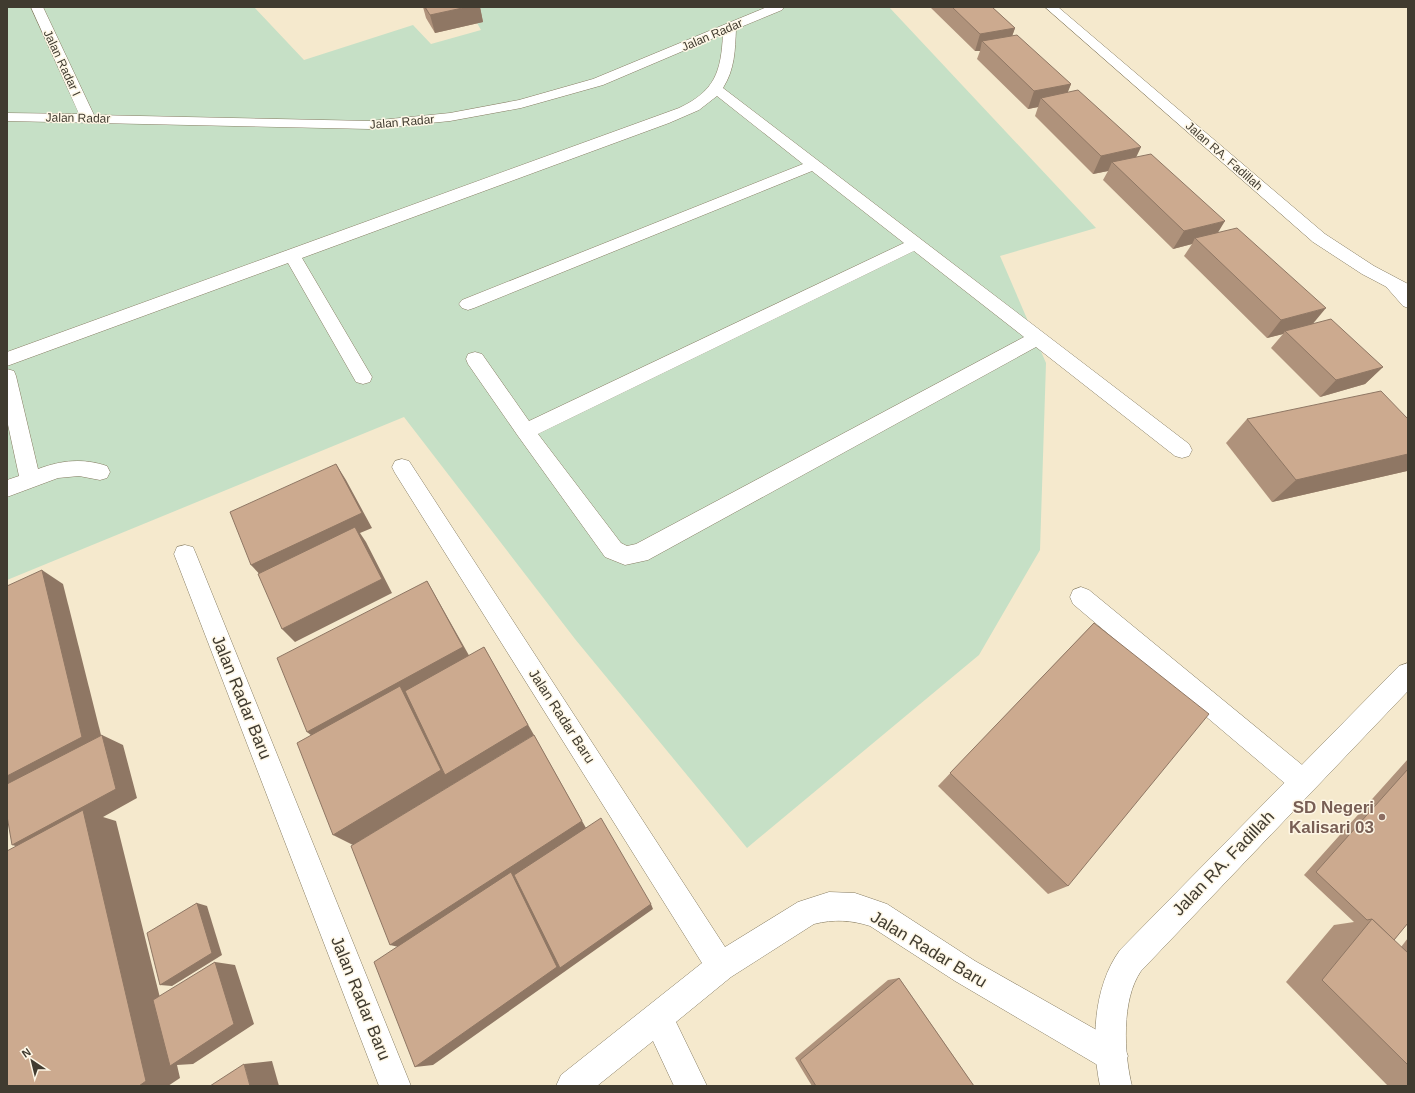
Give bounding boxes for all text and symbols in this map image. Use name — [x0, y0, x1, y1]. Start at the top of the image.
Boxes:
street label: Jalan Radar — [679, 16, 745, 54]
street label: Jalan Radar I — [41, 28, 83, 98]
street label: Jalan Radar — [46, 110, 110, 126]
street label: Jalan Radar — [369, 112, 435, 132]
street label: Jalan RA. Fadillah — [1183, 119, 1265, 193]
street label: Jalan Radar Baru — [208, 632, 275, 762]
street label: Jalan Radar Baru — [526, 666, 598, 766]
place label: SD Negeri Kalisari 03 — [1289, 798, 1374, 837]
street label: Jalan RA. Fadillah — [1169, 807, 1278, 920]
marker: SD Negeri Kalisari 03 — [1377, 812, 1387, 822]
street label: Jalan Radar Baru — [867, 907, 990, 992]
street label: Jalan Radar Baru — [327, 933, 394, 1063]
north arrow — [12, 1041, 52, 1081]
text: N — [20, 1046, 33, 1060]

